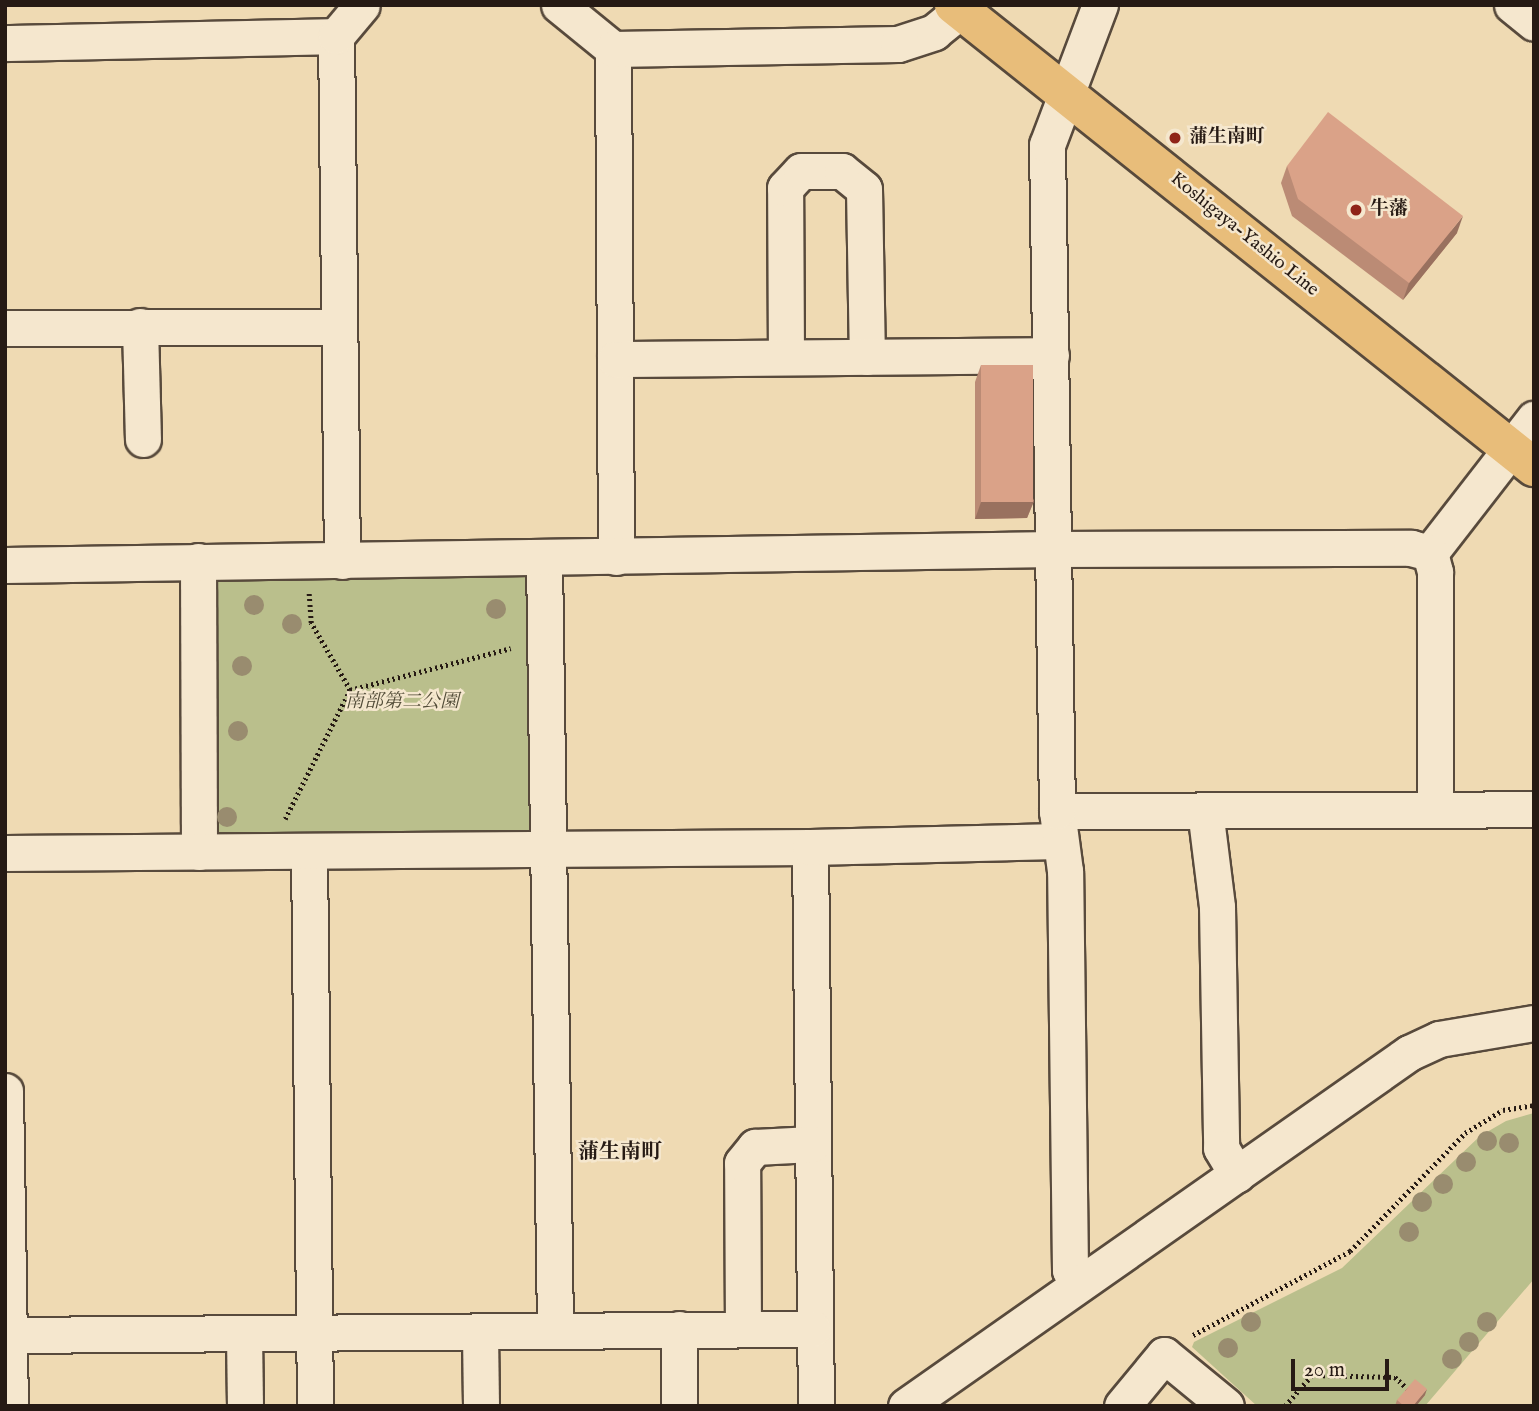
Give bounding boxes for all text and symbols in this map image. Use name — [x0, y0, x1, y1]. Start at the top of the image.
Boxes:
place label: 蒲生南町 — [1189, 127, 1265, 149]
marker: 蒲生南町 — [1167, 130, 1183, 146]
street label: Koshigaya-Yashio Line — [1165, 168, 1323, 302]
place label: 牛藩 — [1370, 199, 1408, 221]
marker: 牛藩 — [1348, 202, 1364, 218]
park label: 南部第二公園 — [345, 692, 459, 714]
district label: 蒲生南町 — [578, 1140, 662, 1166]
scale bar — [1294, 1344, 1392, 1388]
text: 20 m — [1304, 1357, 1345, 1384]

